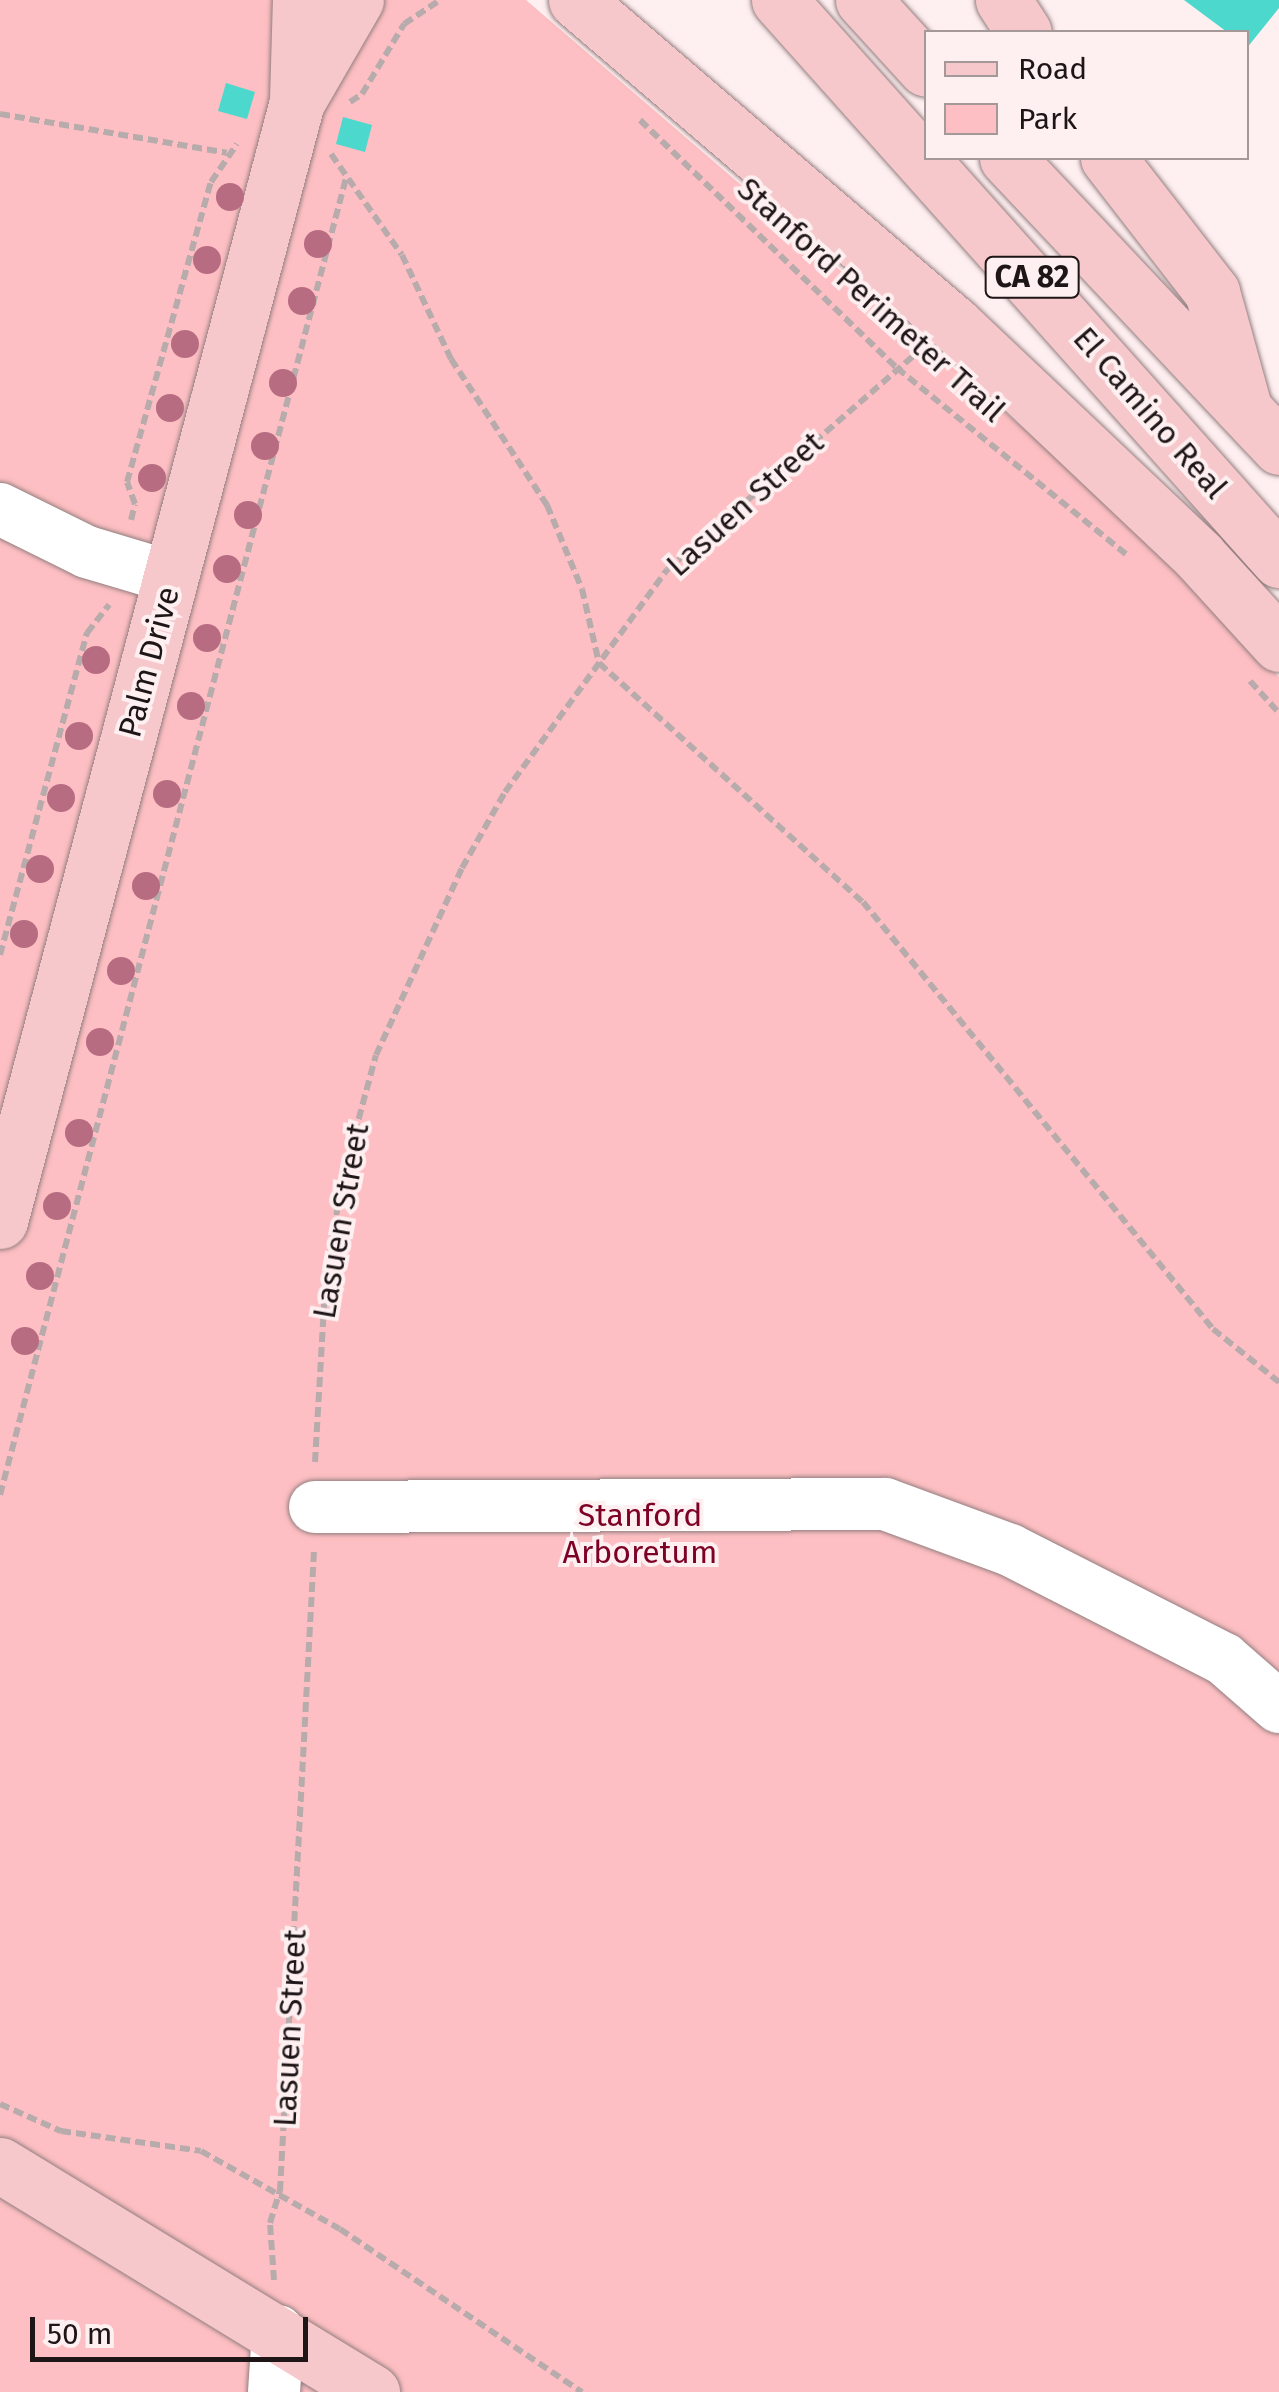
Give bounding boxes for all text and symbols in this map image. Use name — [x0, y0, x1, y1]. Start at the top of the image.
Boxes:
legend — [924, 30, 1249, 160]
text: Road — [1018, 51, 1087, 87]
text: Park — [1018, 101, 1077, 137]
street label: Stanford Perimeter Trail — [729, 170, 1013, 430]
road number: CA 82 — [984, 252, 1080, 302]
street label: El Camino Real — [1065, 319, 1235, 507]
street label: Lasuen Street — [659, 424, 831, 584]
street label: Palm Drive — [110, 583, 188, 741]
street label: Lasuen Street — [305, 1120, 377, 1322]
park label: Stanford Arboretum — [563, 1497, 717, 1572]
street label: Lasuen Street — [266, 1928, 314, 2128]
scale bar — [35, 2297, 312, 2359]
text: 50 m — [47, 2316, 112, 2352]

